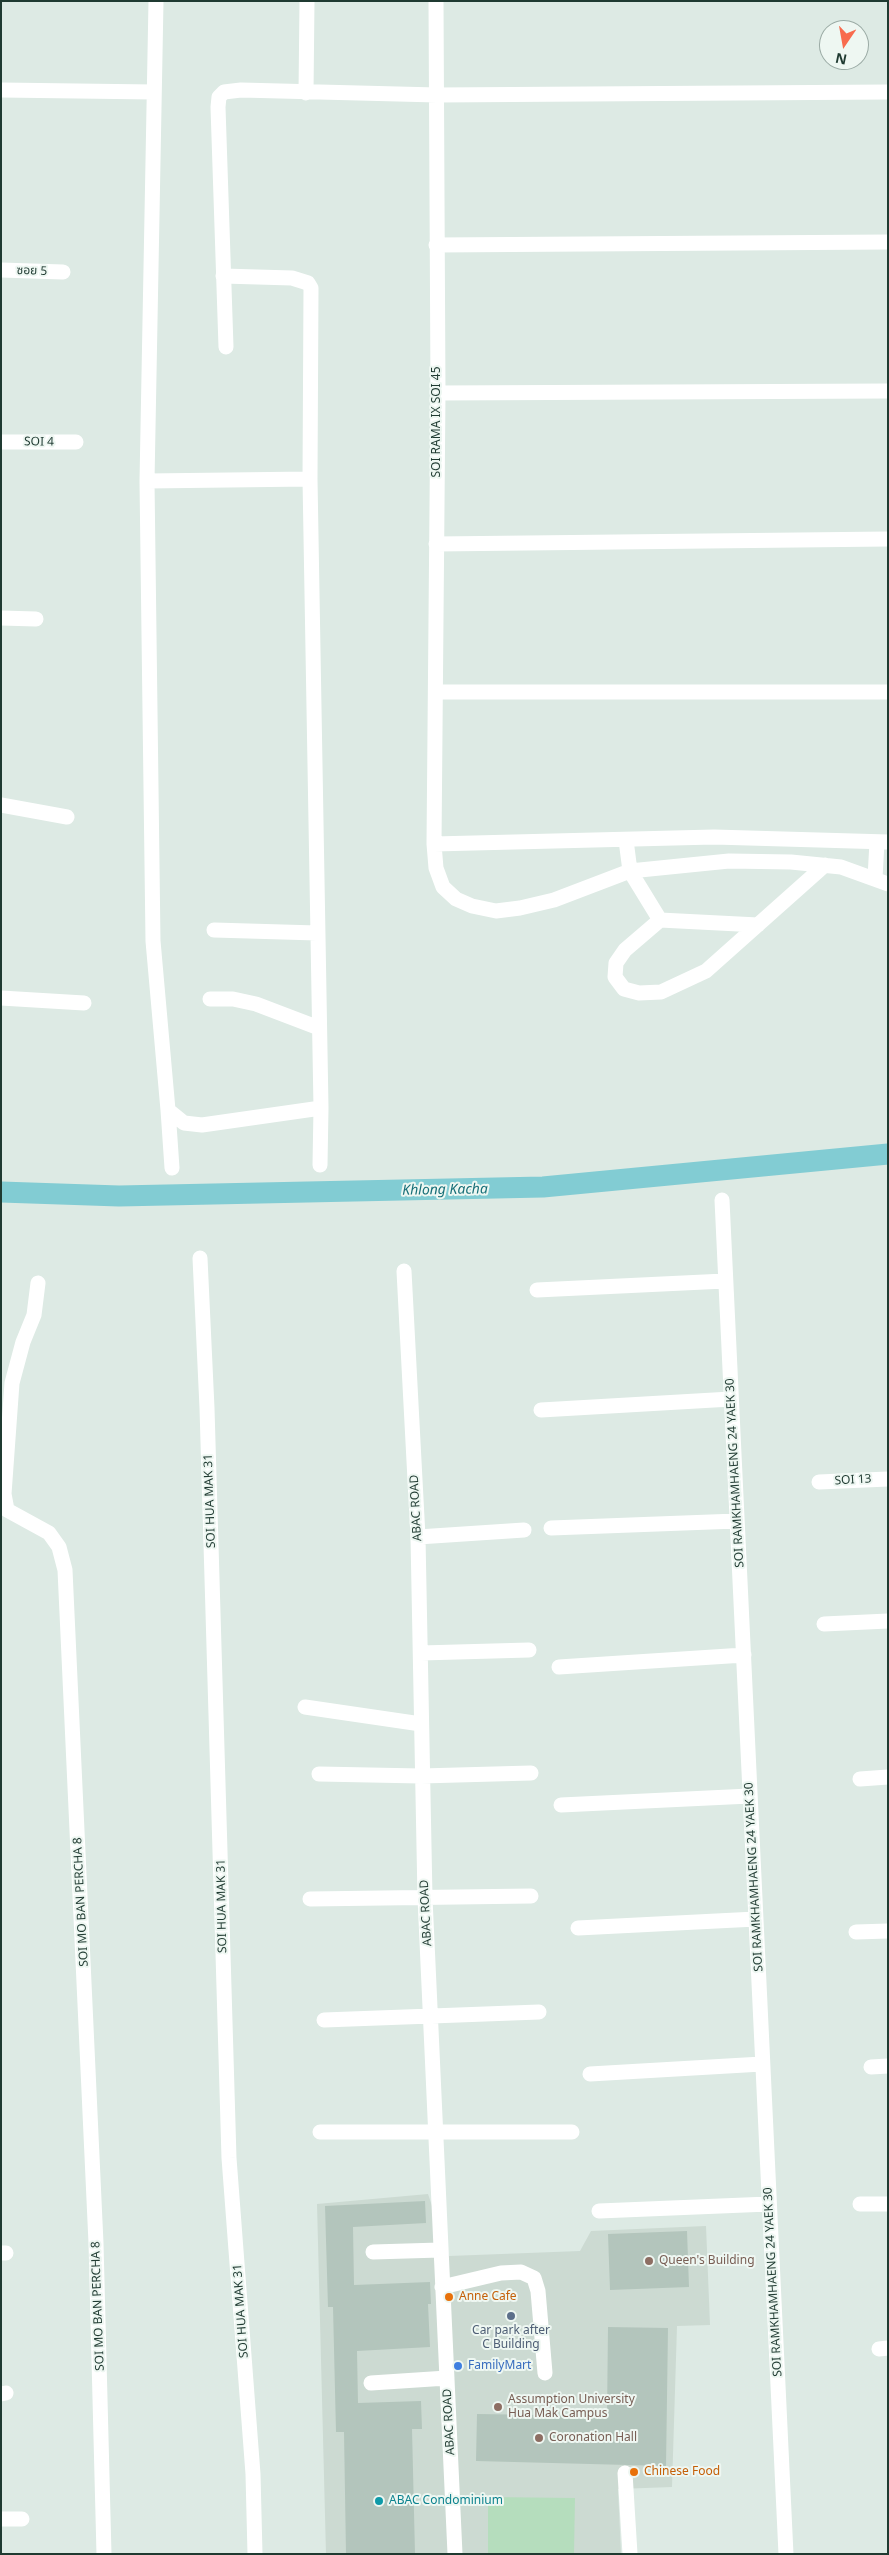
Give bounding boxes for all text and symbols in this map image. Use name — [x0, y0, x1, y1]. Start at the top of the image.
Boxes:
north arrow — [819, 20, 869, 70]
text: N — [833, 49, 849, 70]
street label: ซอย 5 — [16, 263, 48, 279]
street label: SOI RAMA IX SOI 45 — [430, 366, 444, 478]
street label: SOI 4 — [24, 435, 54, 449]
water label: Khlong Kacha — [402, 1181, 488, 1199]
street label: SOI RAMKHAMHAENG 24 YAEK 30 — [723, 1378, 747, 1568]
street label: SOI HUA MAK 31 — [201, 1454, 219, 1548]
street label: SOI 13 — [834, 1472, 872, 1488]
street label: ABAC ROAD — [407, 1474, 425, 1542]
street label: SOI RAMKHAMHAENG 24 YAEK 30 — [742, 1782, 766, 1972]
street label: SOI MO BAN PERCHA 8 — [70, 1837, 92, 1967]
street label: SOI HUA MAK 31 — [214, 1859, 230, 1953]
street label: ABAC ROAD — [417, 1879, 435, 1947]
street label: SOI RAMKHAMHAENG 24 YAEK 30 — [761, 2187, 785, 2377]
street label: SOI MO BAN PERCHA 8 — [89, 2241, 107, 2371]
place label: Queen's Building — [659, 2254, 755, 2268]
marker: Queen's Building — [643, 2255, 655, 2267]
street label: SOI HUA MAK 31 — [231, 2263, 251, 2359]
place label: Anne Cafe — [459, 2290, 517, 2304]
marker: Anne Cafe — [443, 2291, 455, 2303]
marker: Car park after C Building — [505, 2310, 517, 2322]
place label: Car park after C Building — [472, 2324, 550, 2352]
place label: FamilyMart — [468, 2359, 531, 2373]
marker: FamilyMart — [452, 2360, 464, 2372]
street label: ABAC ROAD — [440, 2388, 458, 2456]
place label: Assumption University Hua Mak Campus — [508, 2393, 635, 2421]
marker: Assumption University Hua Mak Campus — [492, 2401, 504, 2413]
place label: Coronation Hall — [549, 2431, 637, 2445]
marker: Coronation Hall — [533, 2432, 545, 2444]
place label: Chinese Food — [644, 2465, 720, 2479]
marker: Chinese Food — [628, 2466, 640, 2478]
place label: ABAC Condominium — [389, 2494, 503, 2508]
marker: ABAC Condominium — [373, 2495, 385, 2507]

